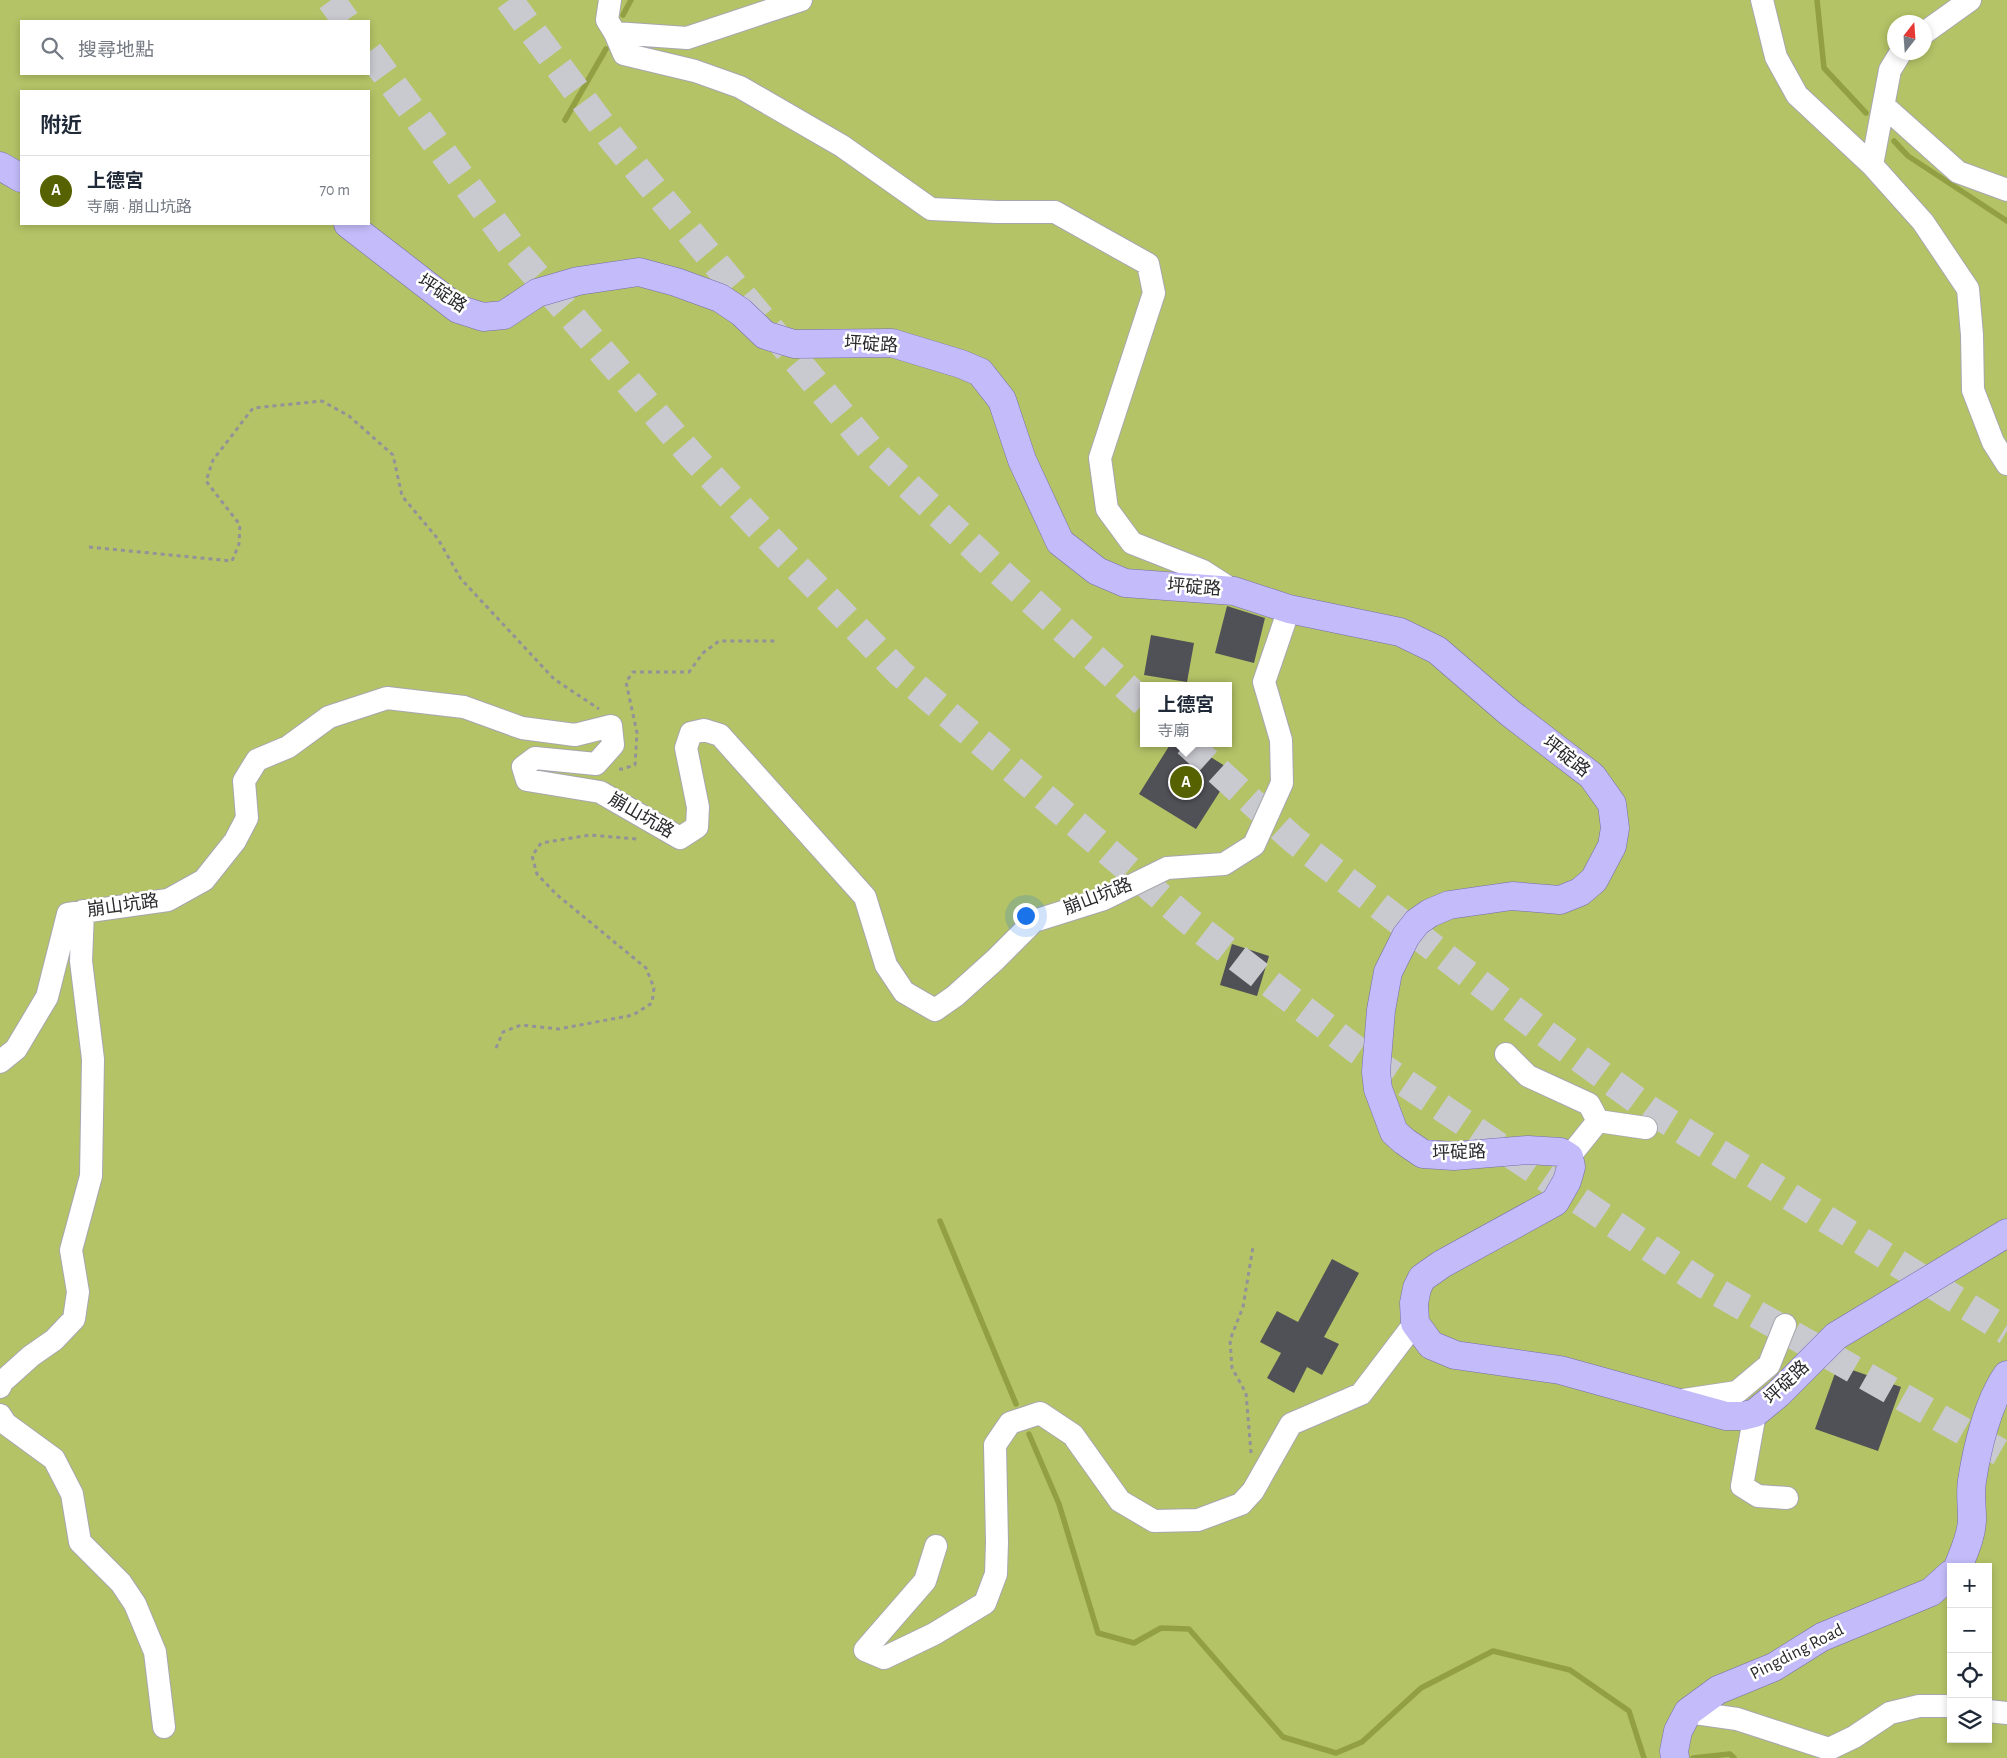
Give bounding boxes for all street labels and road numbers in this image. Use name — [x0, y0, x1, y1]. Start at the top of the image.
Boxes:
street label: 坪碇路 — [414, 270, 471, 316]
street label: 坪碇路 — [844, 333, 899, 355]
street label: 坪碇路 — [1166, 575, 1222, 599]
street label: 坪碇路 — [1539, 732, 1594, 781]
street label: 崩山坑路 — [605, 788, 678, 842]
street label: 崩山坑路 — [1060, 874, 1135, 918]
street label: 崩山坑路 — [86, 890, 160, 920]
street label: 坪碇路 — [1432, 1141, 1486, 1163]
street label: 坪碇路 — [1760, 1356, 1813, 1408]
street label: Pingding Road — [1747, 1621, 1847, 1683]

